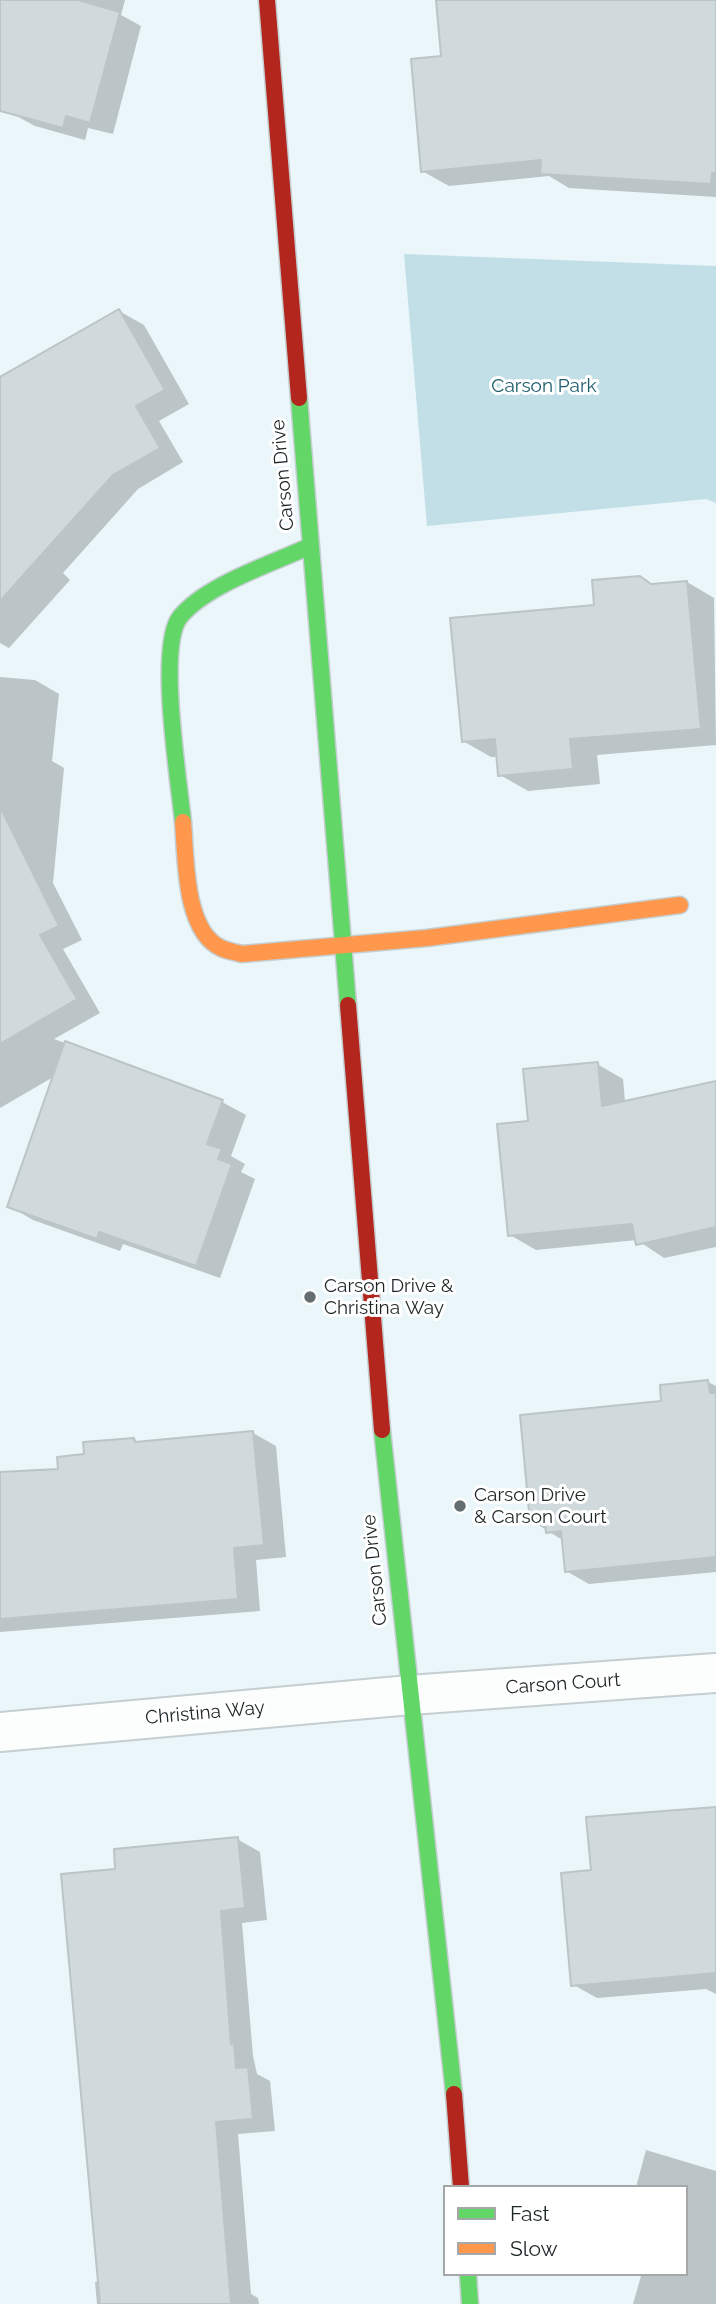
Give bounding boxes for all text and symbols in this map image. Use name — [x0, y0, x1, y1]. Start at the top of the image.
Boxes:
park label: Carson Park — [491, 375, 597, 397]
street label: Carson Drive — [267, 418, 299, 532]
place label: Carson Drive & Christina Way — [324, 1275, 453, 1319]
marker: Carson Drive & Christina Way — [302, 1289, 318, 1305]
place label: Carson Drive & Carson Court — [474, 1484, 607, 1528]
marker: Carson Drive & Carson Court — [452, 1498, 468, 1514]
street label: Carson Drive — [358, 1513, 392, 1627]
street label: Carson Court — [505, 1669, 621, 1699]
street label: Christina Way — [144, 1696, 266, 1730]
legend — [443, 2185, 688, 2276]
text: Fast — [510, 2201, 550, 2226]
text: Slow — [510, 2236, 558, 2261]

